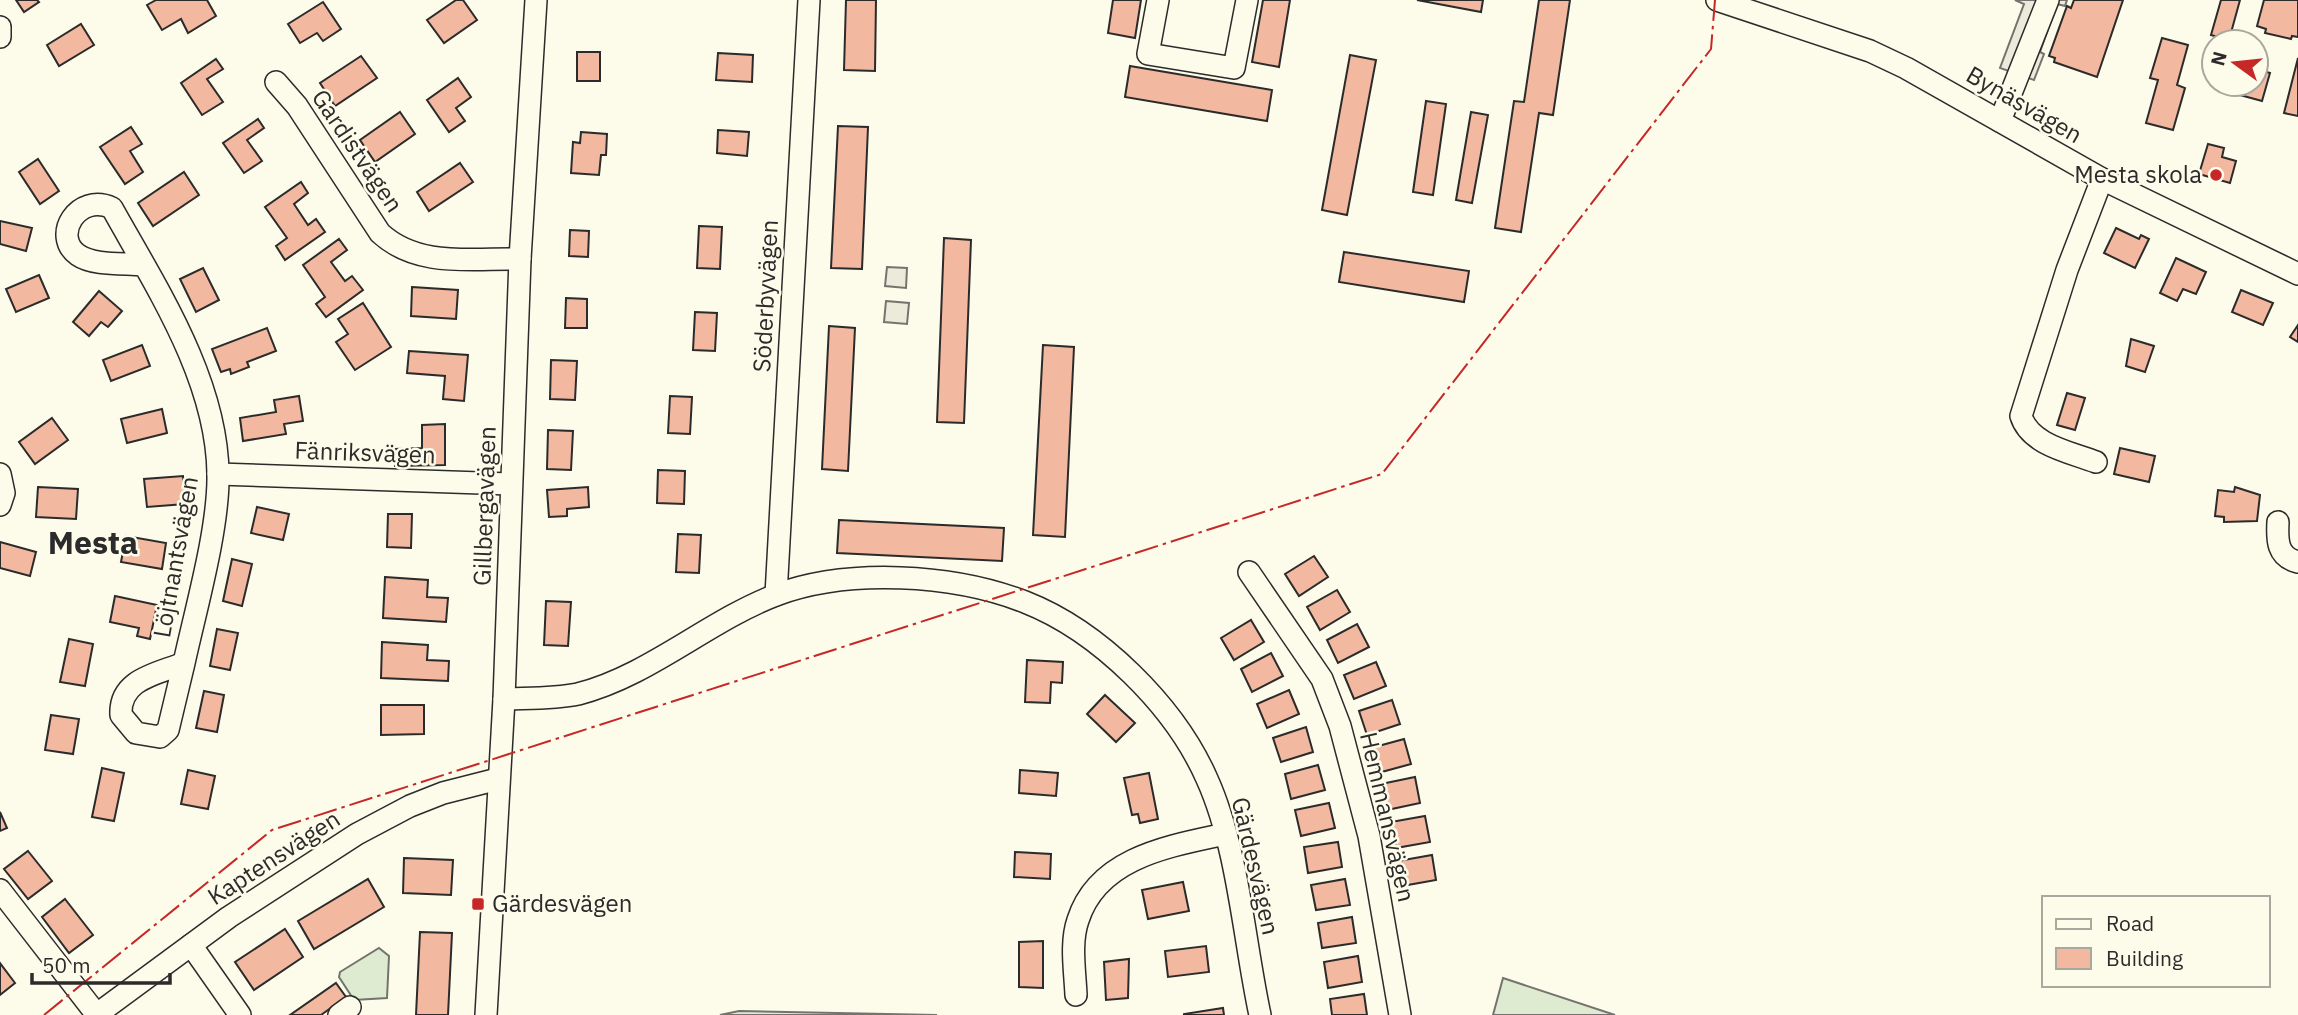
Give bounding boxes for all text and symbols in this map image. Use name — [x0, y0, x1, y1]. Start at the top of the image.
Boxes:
north arrow — [2200, 28, 2270, 98]
text: N — [2205, 49, 2232, 68]
street label: Bynäsvägen — [1961, 58, 2088, 150]
street label: Gardistvägen — [305, 83, 411, 218]
place label: Mesta skola — [2074, 158, 2202, 190]
marker: Mesta skola — [2208, 167, 2224, 183]
street label: Söderbyvägen — [745, 219, 785, 373]
street label: Gillbergavägen — [465, 425, 503, 586]
street label: Fänriksvägen — [294, 434, 436, 470]
street label: Löjtnantsvägen — [145, 474, 205, 640]
district label: Mesta — [48, 521, 138, 563]
street label: Hemmansvägen — [1353, 729, 1423, 905]
street label: Gärdesvägen — [1225, 794, 1287, 938]
street label: Kaptensvägen — [201, 802, 346, 912]
place label: Gärdesvägen — [492, 887, 632, 919]
marker: Gärdesvägen — [470, 896, 486, 912]
legend — [2042, 896, 2270, 987]
text: Road — [2106, 909, 2154, 937]
scale bar — [32, 942, 170, 986]
text: Building — [2106, 944, 2183, 972]
text: 50 m — [42, 951, 91, 979]

